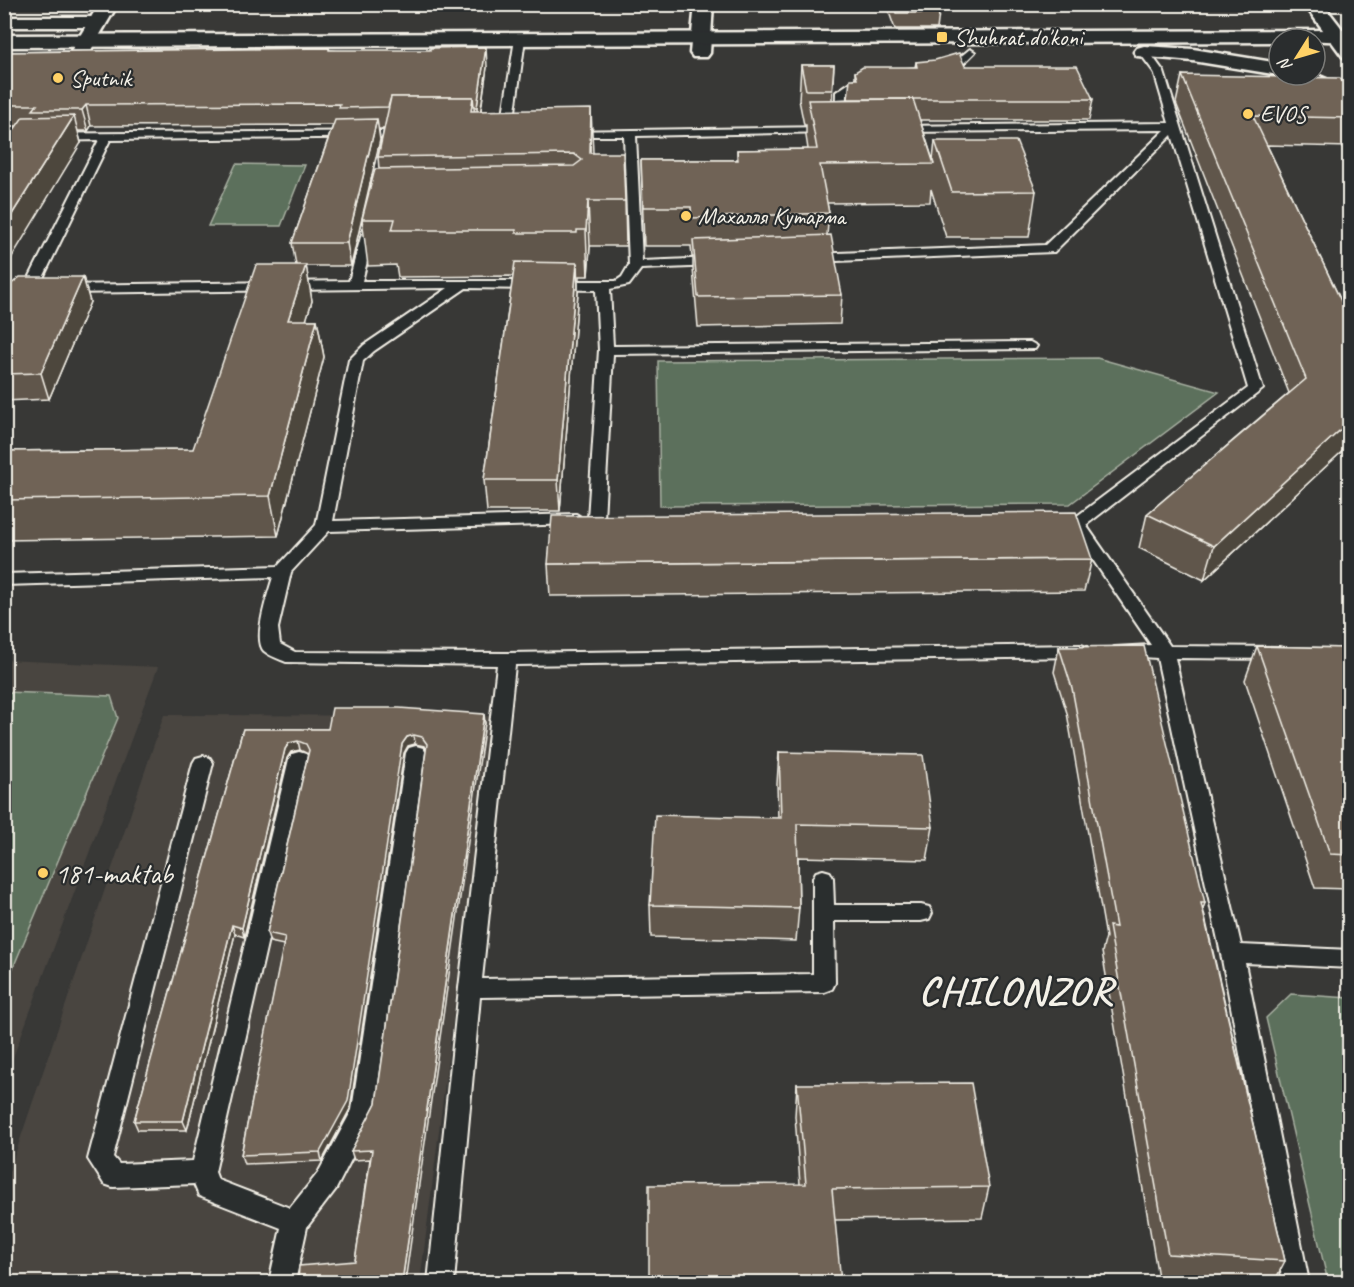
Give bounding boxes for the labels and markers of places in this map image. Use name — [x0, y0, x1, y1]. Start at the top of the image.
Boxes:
place label: Shuhrat do'koni — [954, 22, 1085, 52]
marker: Shuhrat do'koni — [935, 30, 949, 44]
place label: Sputnik — [70, 63, 134, 93]
marker: Sputnik — [51, 71, 65, 85]
place label: EVOS — [1260, 99, 1310, 129]
marker: EVOS — [1241, 107, 1255, 121]
place label: Махалля Кутарма — [698, 201, 847, 231]
marker: Махалля Кутарма — [679, 209, 693, 223]
place label: 181-maktab — [55, 856, 175, 891]
marker: 181-maktab — [36, 866, 50, 880]

